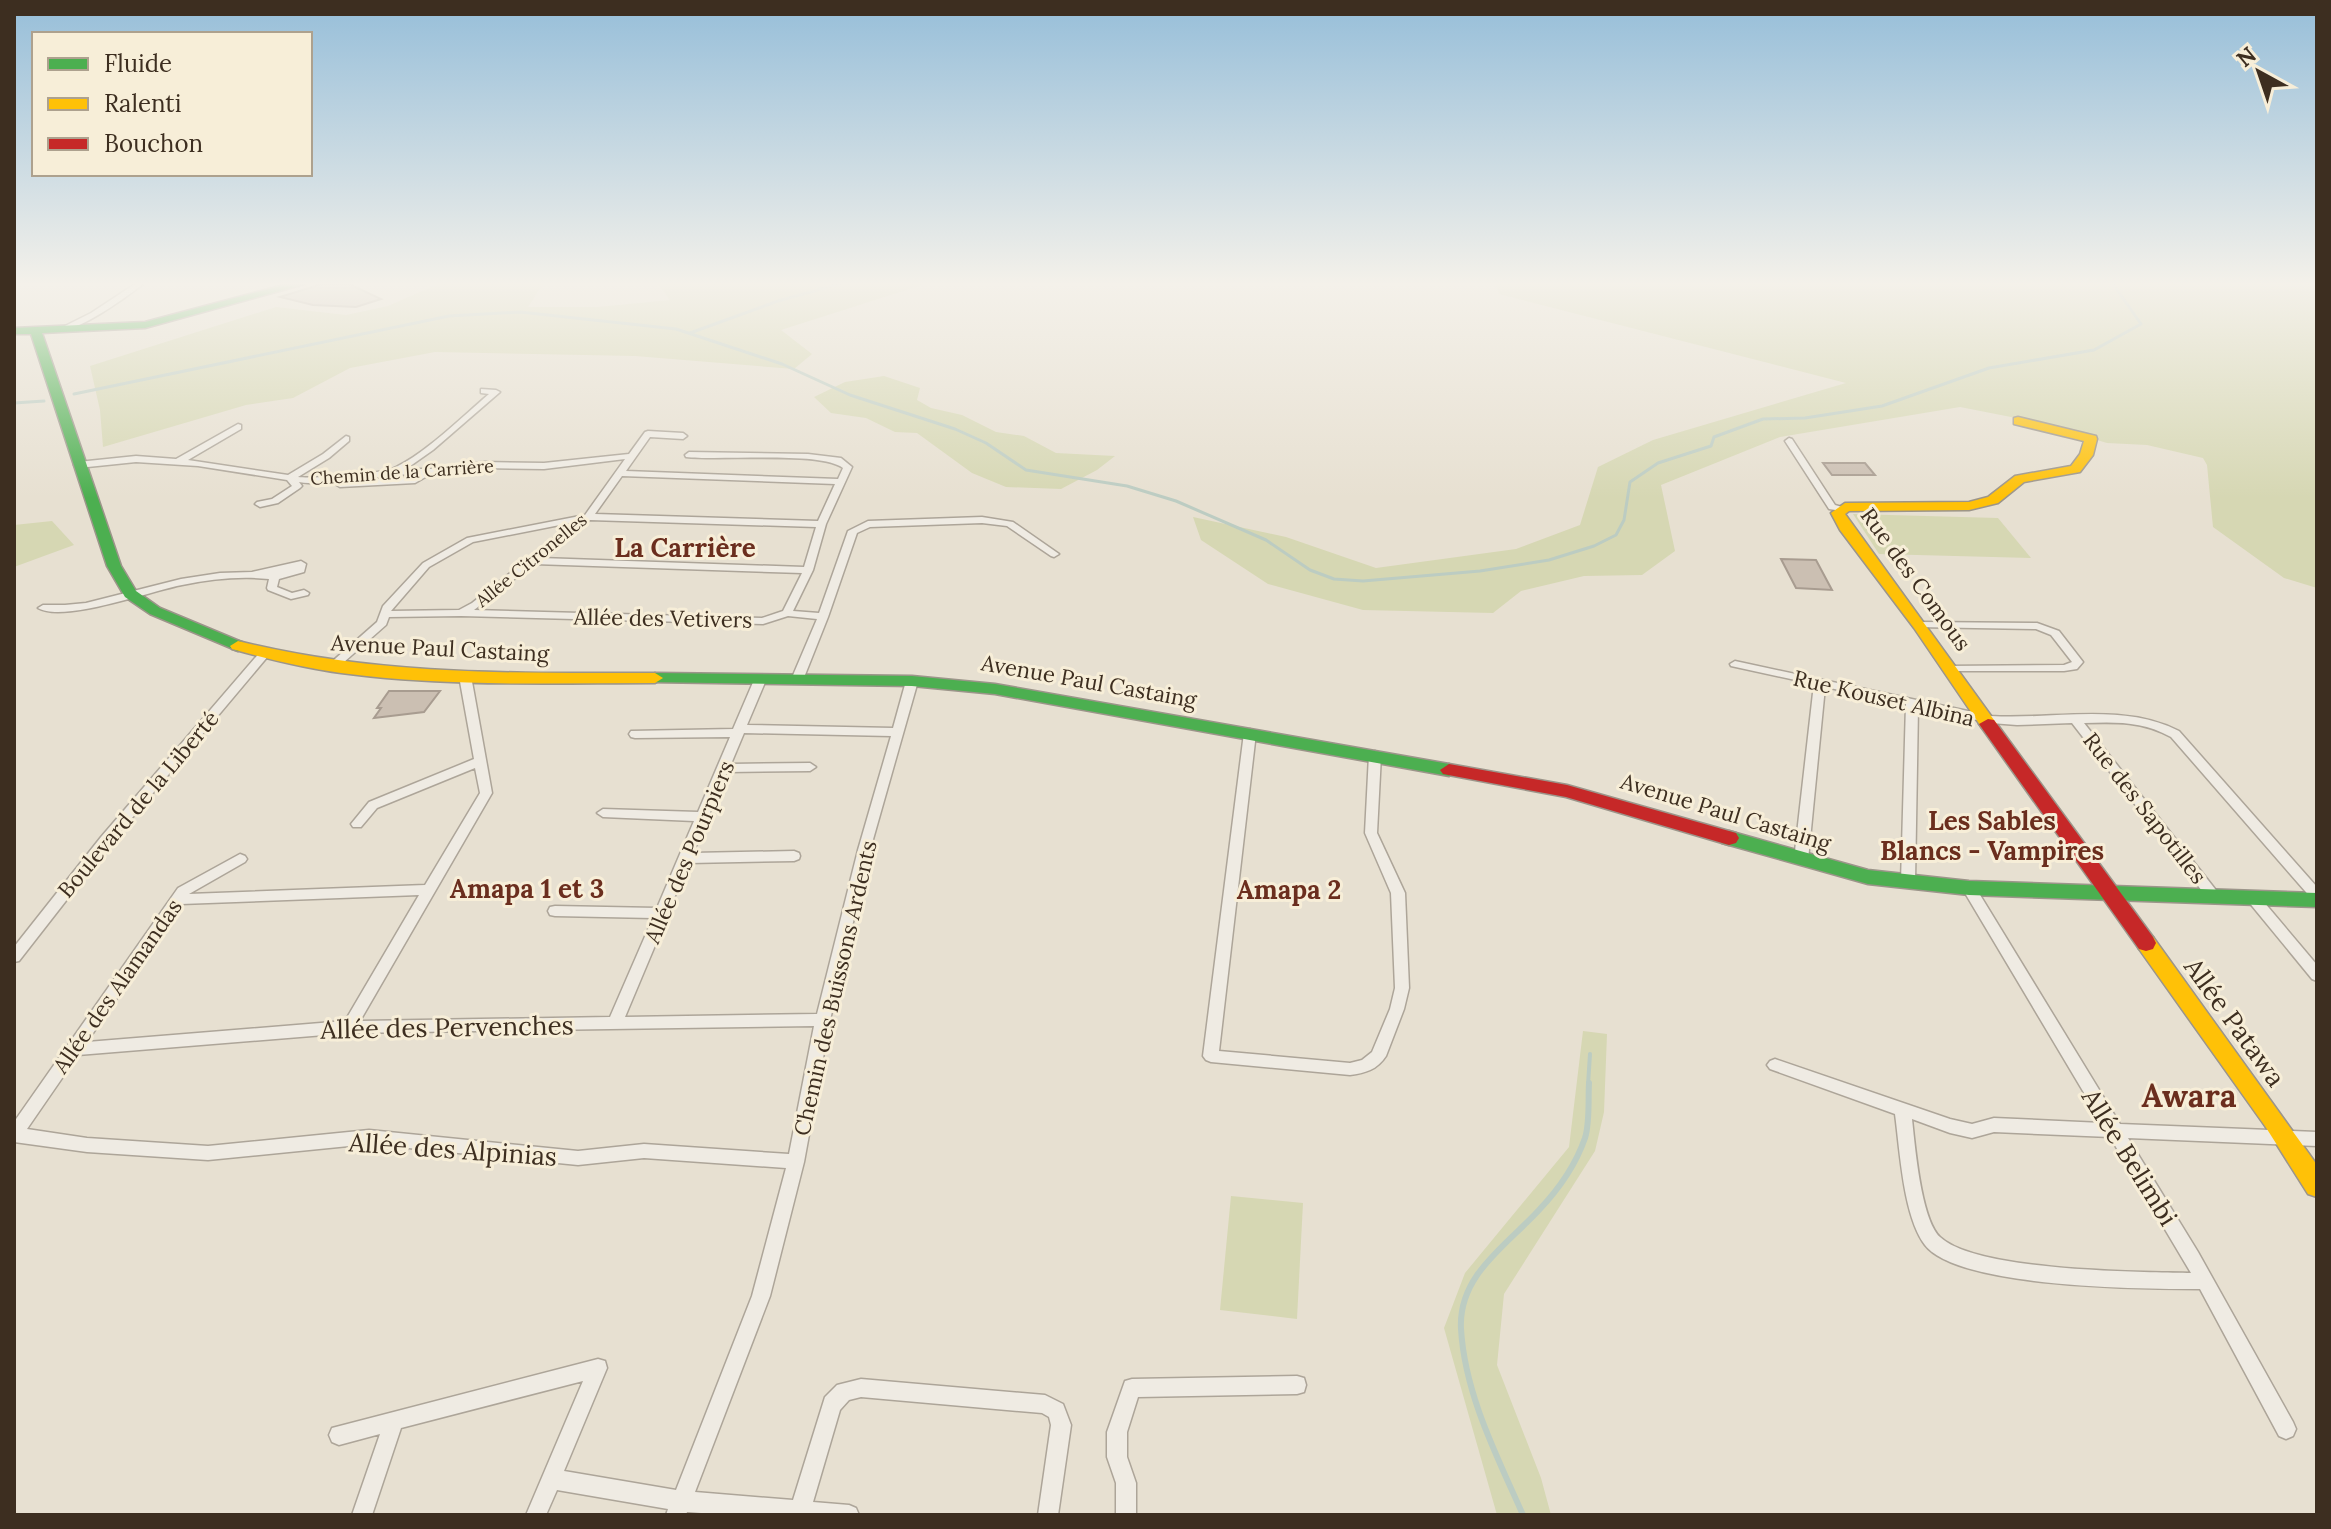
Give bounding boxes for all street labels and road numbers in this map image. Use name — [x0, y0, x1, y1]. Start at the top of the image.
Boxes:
street label: Chemin de la Carrière — [310, 454, 495, 490]
street label: Rue des Comous — [1855, 502, 1977, 656]
street label: Allée Citronelles — [470, 508, 591, 613]
street label: Allée des Vetivers — [572, 602, 753, 634]
street label: Avenue Paul Castaing — [329, 628, 551, 668]
street label: Avenue Paul Castaing — [978, 648, 1200, 714]
street label: Rue Kouset Albina — [1791, 664, 1977, 732]
street label: Boulevard de la Liberté — [51, 705, 225, 903]
street label: Rue des Sapotilles — [2077, 727, 2213, 889]
street label: Allée des Pourpiers — [637, 756, 740, 949]
street label: Avenue Paul Castaing — [1617, 766, 1835, 858]
street label: Chemin des Buissons Ardents — [787, 838, 883, 1138]
street label: Allée des Alamandas — [46, 893, 188, 1079]
street label: Allée Patawa — [2177, 950, 2293, 1093]
street label: Allée des Pervenches — [319, 1008, 574, 1046]
street label: Allée Belimbi — [2074, 1081, 2185, 1232]
street label: Allée des Alpinias — [347, 1125, 558, 1173]

